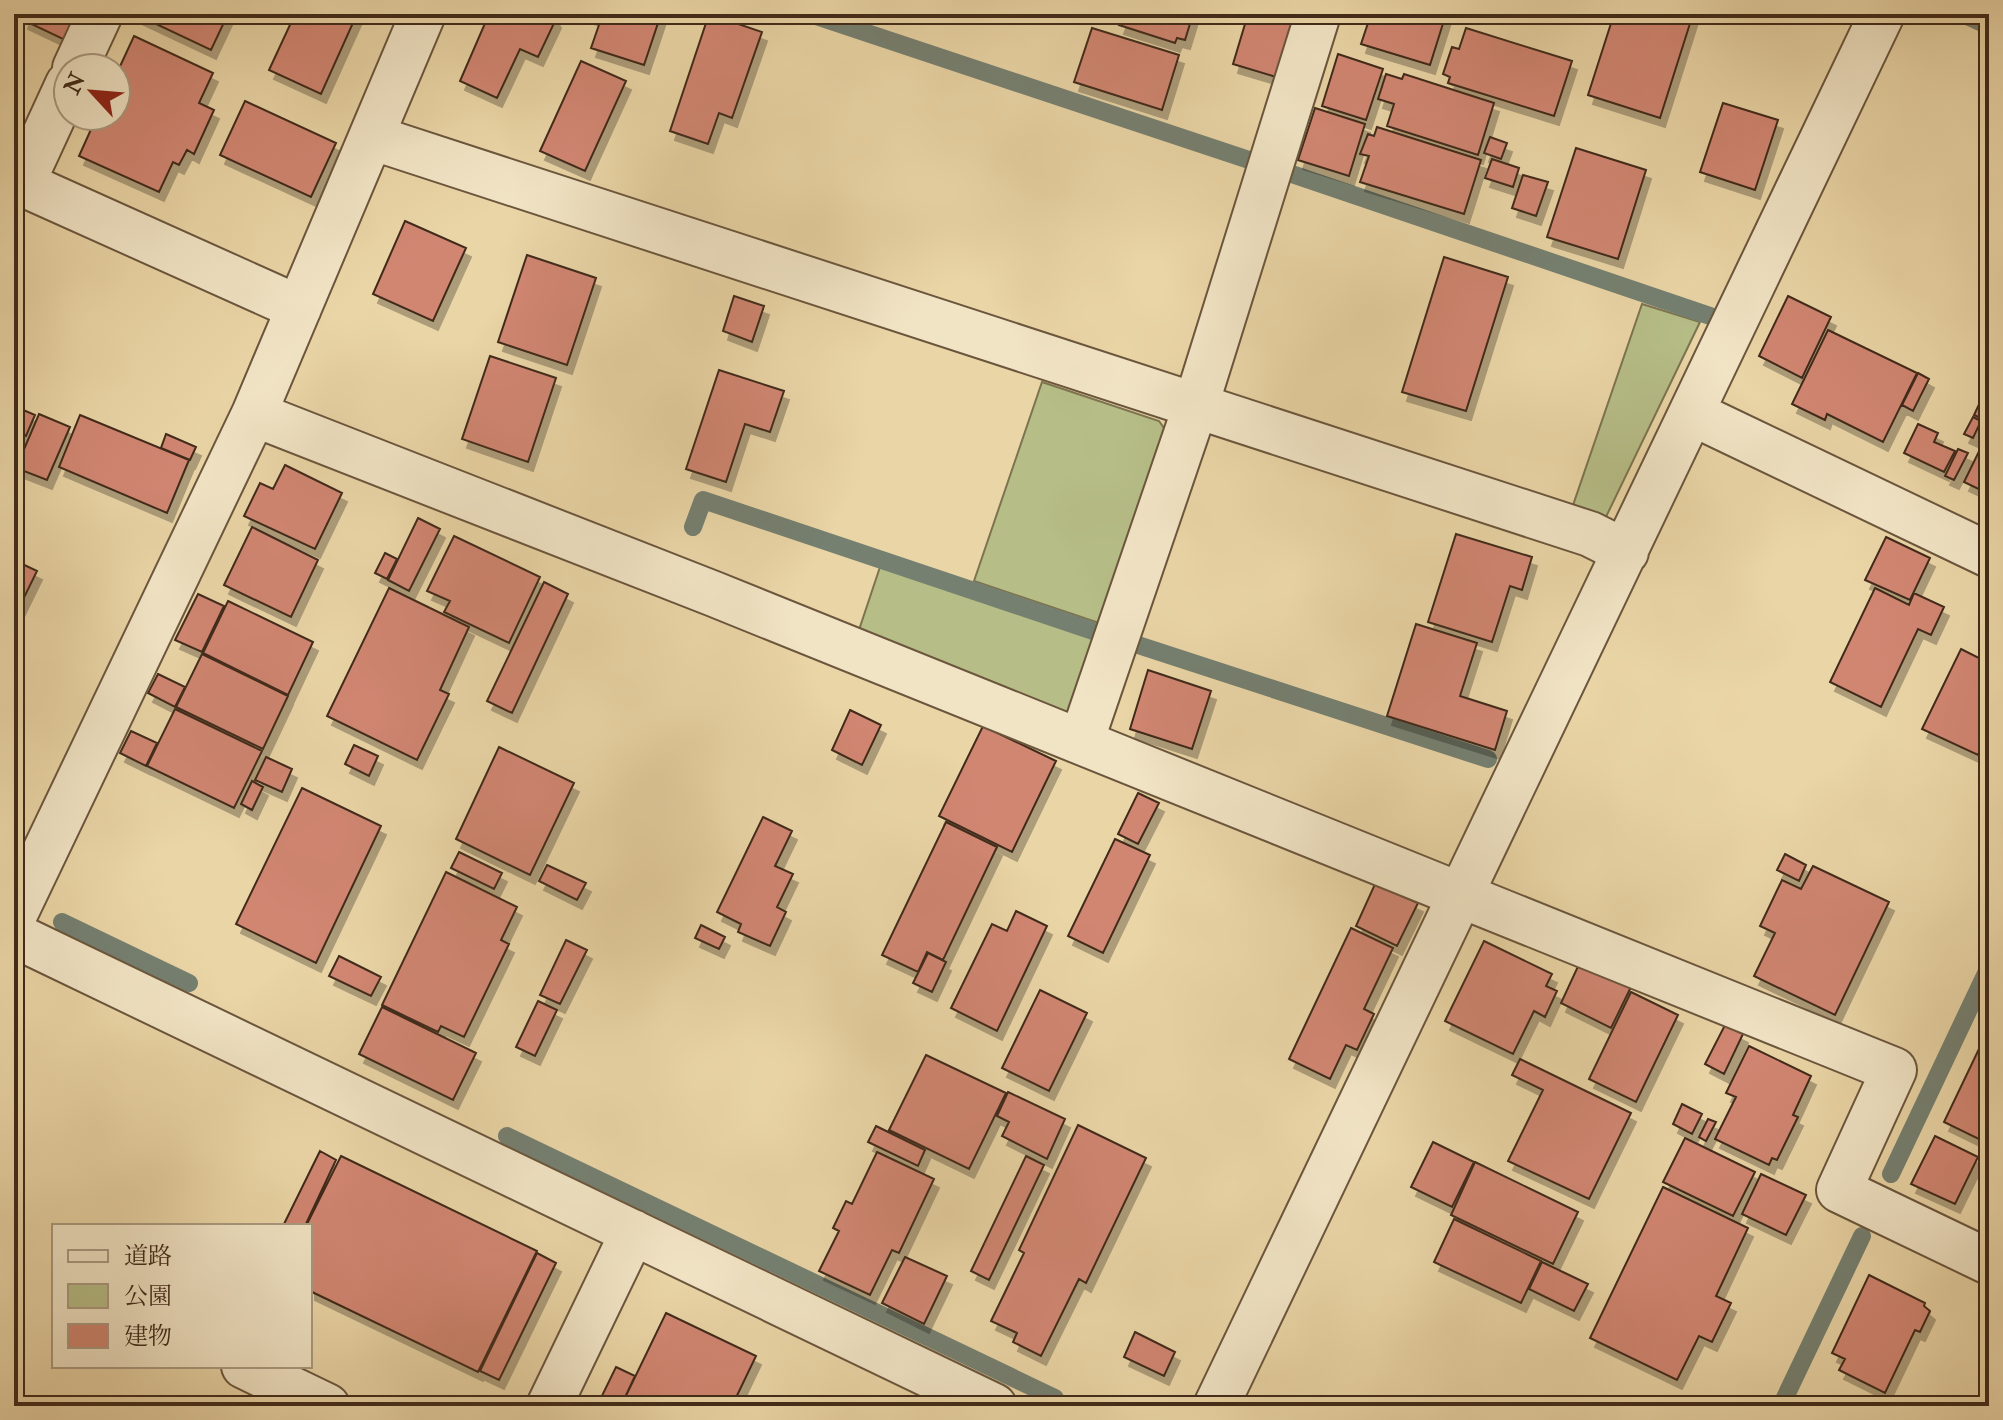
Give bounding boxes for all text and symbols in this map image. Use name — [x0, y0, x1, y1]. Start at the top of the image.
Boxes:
north arrow — [52, 52, 132, 132]
text: N — [58, 68, 92, 100]
legend — [52, 1224, 312, 1368]
text: 道路 — [124, 1241, 172, 1272]
text: 公園 — [124, 1281, 172, 1312]
text: 建物 — [124, 1321, 172, 1352]

